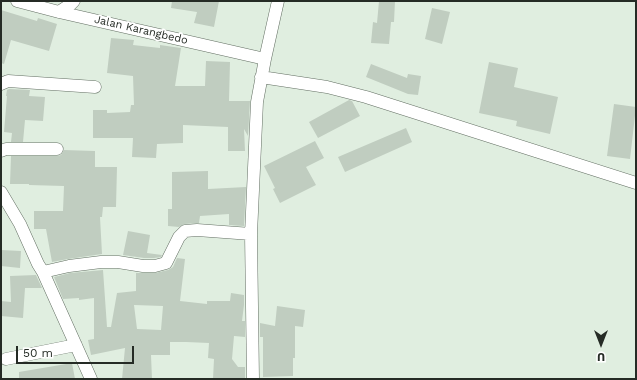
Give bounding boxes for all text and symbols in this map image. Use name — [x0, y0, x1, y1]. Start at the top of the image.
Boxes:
street label: Jalan Karangbedo — [93, 13, 189, 47]
north arrow — [581, 324, 621, 364]
scale bar — [18, 338, 136, 364]
text: 50 m — [23, 346, 53, 360]
text: U — [597, 350, 605, 363]

